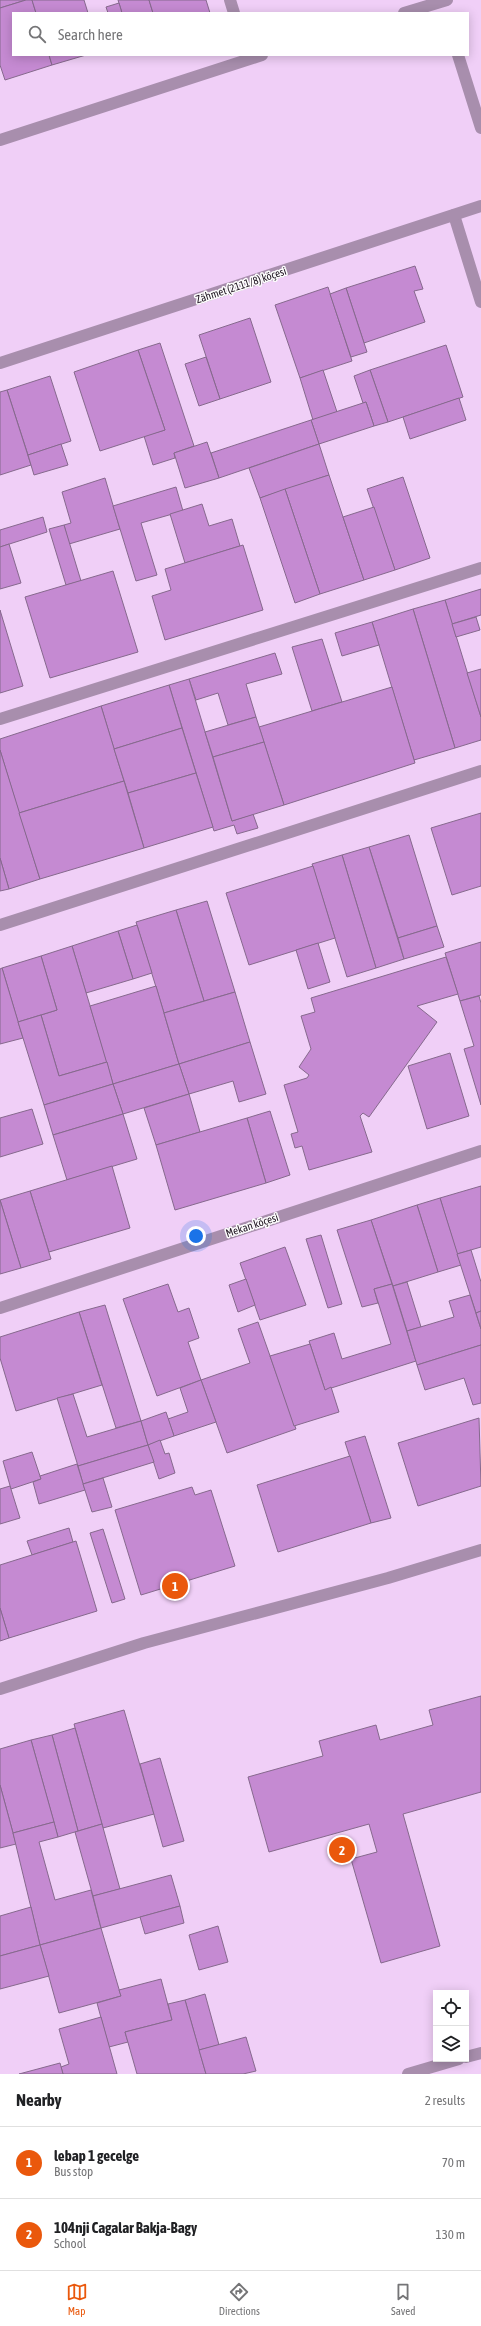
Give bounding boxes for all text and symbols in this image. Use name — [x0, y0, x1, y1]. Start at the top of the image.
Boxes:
search box — [12, 12, 469, 56]
icon: search — [26, 23, 48, 45]
text: Search here — [58, 26, 123, 43]
street label: Zähmet (2111/8) köçesi — [194, 265, 288, 305]
street label: Mekan köçesi — [224, 1211, 280, 1239]
your location — [186, 1226, 206, 1246]
pin: 1 — [162, 1571, 188, 1601]
pin: 2 — [329, 1835, 355, 1865]
map controls — [433, 1990, 469, 2062]
button: locate — [433, 1990, 469, 2026]
button: layers — [433, 2026, 469, 2062]
text: Nearby — [16, 2090, 62, 2110]
text: 2 results — [425, 2093, 465, 2108]
text: lebap 1 gecelge — [54, 2147, 139, 2164]
text: 1 — [26, 2155, 32, 2170]
text: 70 m — [442, 2155, 465, 2170]
text: Bus stop — [54, 2164, 93, 2179]
text: 104nji Cagalar Bakja-Bagy — [54, 2219, 197, 2236]
text: 2 — [26, 2227, 32, 2242]
text: 130 m — [436, 2227, 465, 2242]
text: School — [54, 2236, 86, 2251]
tab: Map — [66, 2281, 88, 2317]
tab: Directions — [219, 2281, 260, 2317]
tab: Saved — [391, 2281, 415, 2317]

